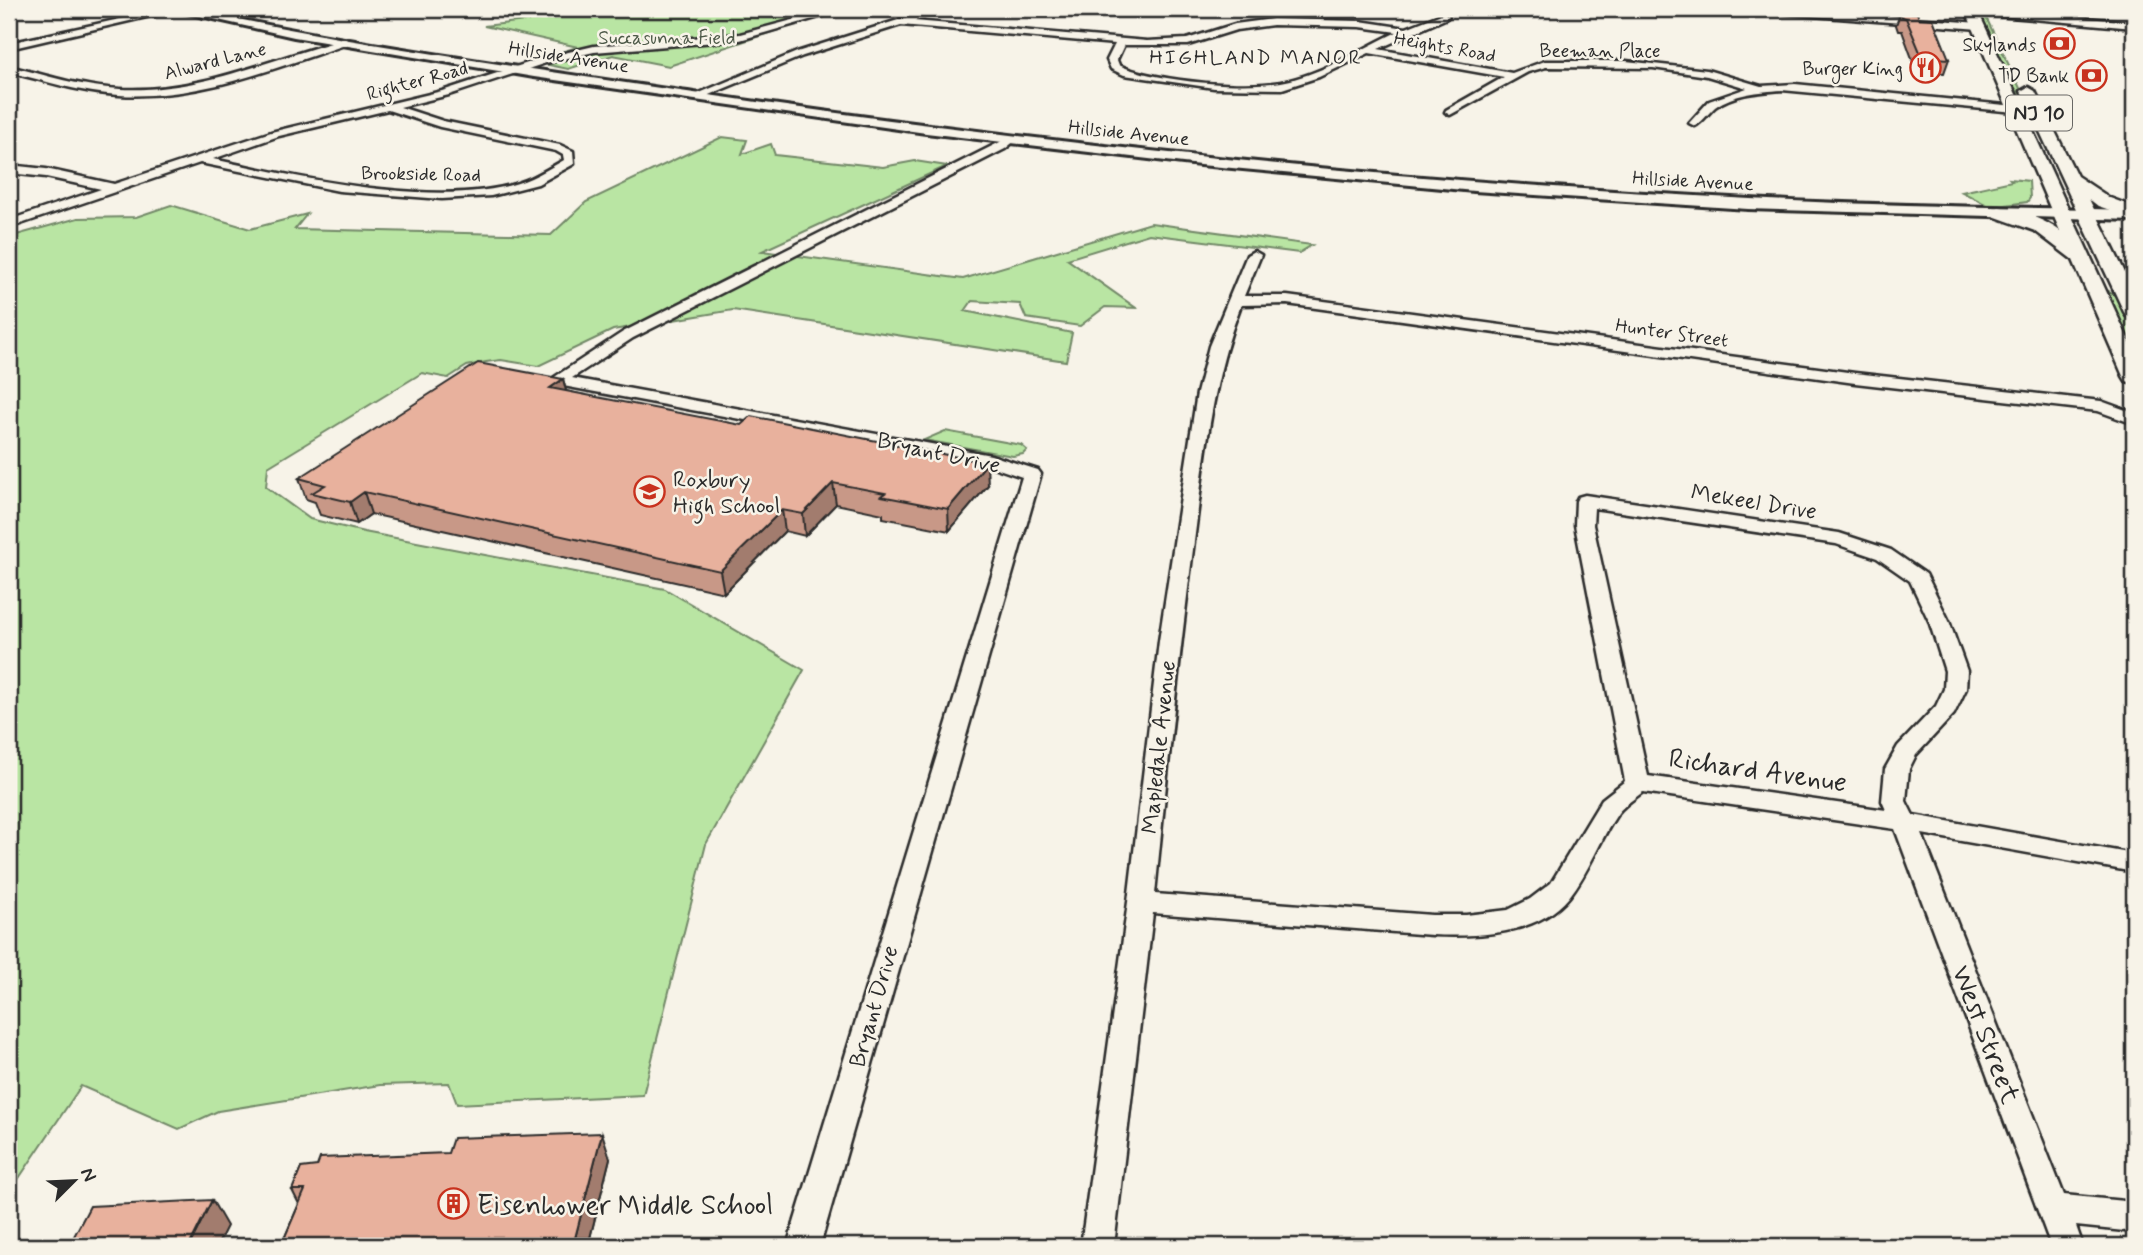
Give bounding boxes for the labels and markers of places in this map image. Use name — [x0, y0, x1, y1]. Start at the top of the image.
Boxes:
bank icon: Skylands — [2042, 27, 2076, 61]
place label: Skylands — [1963, 33, 2037, 58]
restaurant icon: Burger King — [1909, 51, 1943, 85]
place label: Burger King — [1802, 57, 1903, 84]
bank icon: TD Bank — [2075, 58, 2109, 92]
place label: TD Bank — [1998, 64, 2069, 89]
place label: Roxbury High School — [673, 466, 780, 524]
school or university icon: Roxbury High School — [633, 475, 667, 509]
building icon: Eisenhower Middle School — [437, 1187, 471, 1221]
place label: Eisenhower Middle School — [477, 1188, 773, 1225]

